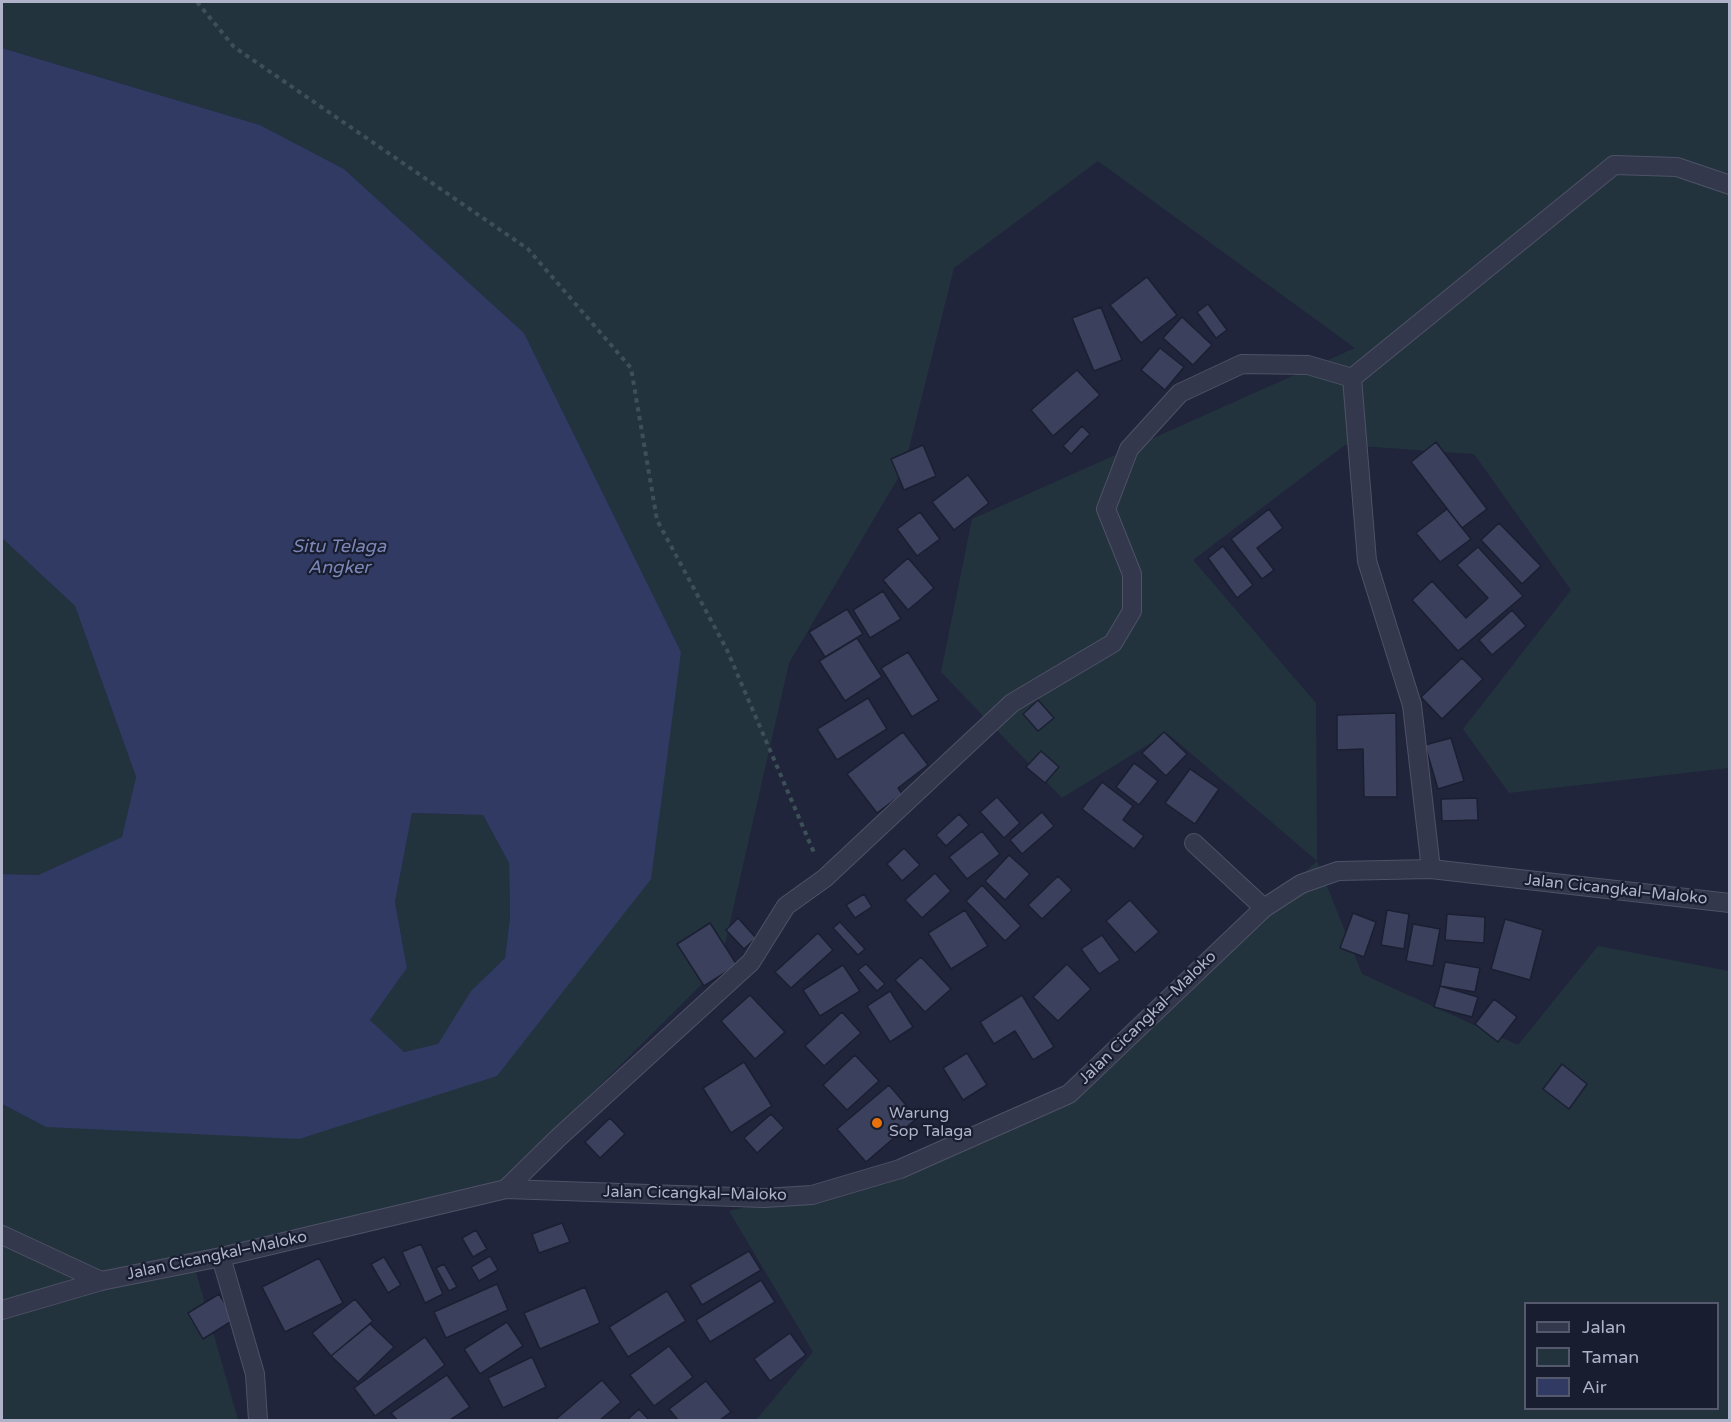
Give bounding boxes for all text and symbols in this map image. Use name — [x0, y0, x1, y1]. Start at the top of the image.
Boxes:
water label: Situ Telaga Angker — [292, 536, 386, 578]
street label: Jalan Cicangkal–Maloko — [1524, 871, 1708, 909]
street label: Jalan Cicangkal–Maloko — [1075, 947, 1221, 1089]
place label: Warung Sop Talaga — [889, 1104, 972, 1142]
marker: Warung Sop Talaga — [870, 1116, 884, 1130]
street label: Jalan Cicangkal–Maloko — [603, 1183, 787, 1205]
street label: Jalan Cicangkal–Maloko — [125, 1228, 309, 1284]
legend — [1524, 1302, 1719, 1410]
text: Jalan — [1582, 1316, 1626, 1338]
text: Taman — [1582, 1346, 1639, 1368]
text: Air — [1582, 1376, 1607, 1398]

